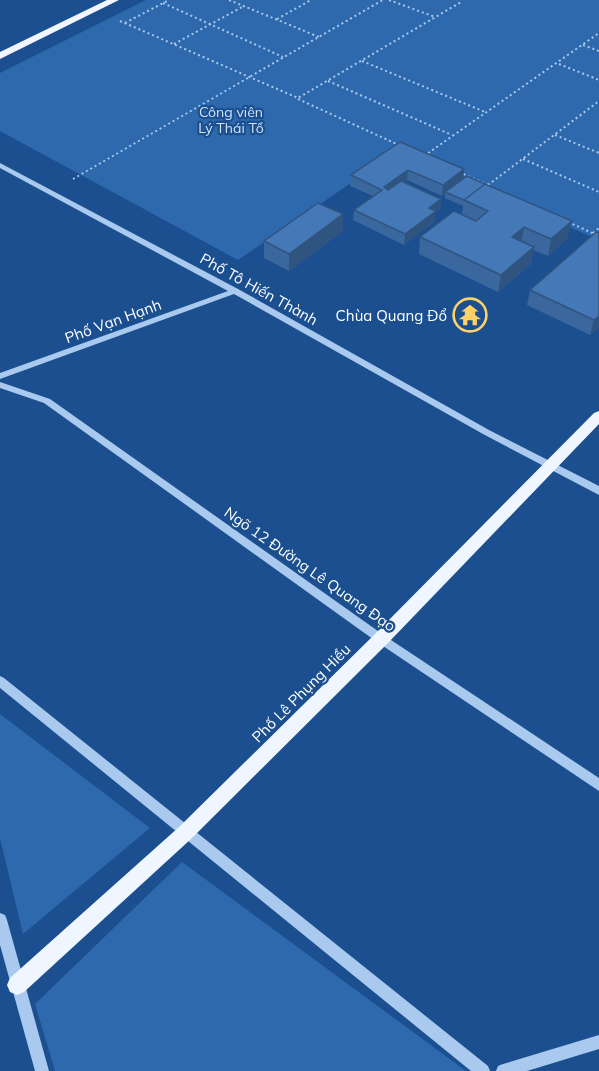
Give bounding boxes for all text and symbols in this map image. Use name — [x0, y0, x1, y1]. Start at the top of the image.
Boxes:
park label: Công viên Lý Thái Tổ — [198, 103, 264, 137]
street label: Phố Tô Hiến Thành — [197, 249, 321, 329]
street label: Phố Vạn Hạnh — [62, 295, 164, 347]
temple icon: Chùa Quang Đổ — [452, 297, 488, 333]
place label: Chùa Quang Đổ — [336, 306, 447, 325]
street label: Ngõ 12 Đường Lê Quang Đạo — [221, 502, 399, 636]
street label: Phố Lê Phụng Hiểu — [248, 640, 354, 746]

